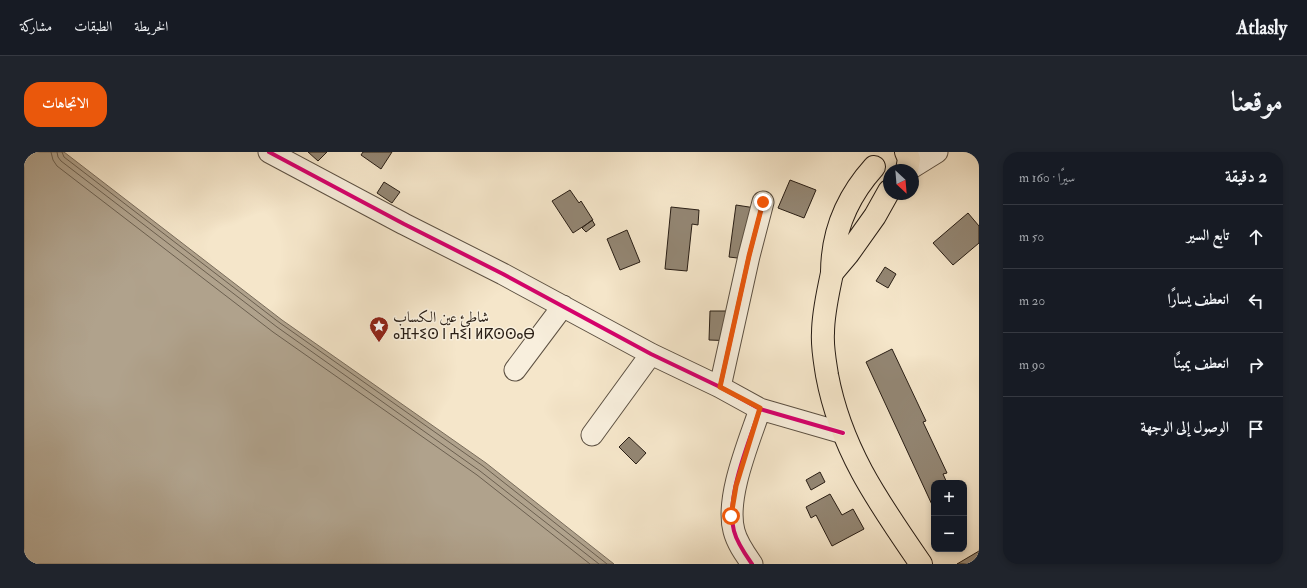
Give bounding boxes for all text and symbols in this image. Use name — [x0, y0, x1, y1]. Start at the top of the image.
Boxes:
text: Atlasly — [1236, 16, 1287, 40]
text: مشاركة — [20, 18, 52, 35]
text: الطبقات — [74, 18, 112, 35]
text: الخريطة — [134, 18, 168, 35]
button: الاتجاهات — [24, 82, 107, 127]
text: موقعنا — [1231, 85, 1283, 120]
north arrow — [883, 164, 919, 200]
text: 2 دقيقة — [1225, 166, 1267, 187]
text: سيرًا · 160 m — [1019, 170, 1075, 186]
route end — [754, 193, 772, 211]
text: تابع السير — [1187, 226, 1229, 245]
icon: ahead — [1245, 226, 1267, 248]
text: 50 m — [1019, 229, 1044, 245]
text: انعطف يسارًا — [1168, 290, 1229, 309]
icon: left — [1245, 290, 1267, 312]
text: 20 m — [1019, 293, 1045, 309]
place label: شاطئ عين الكساب ⴰⴼⵜⵉⵙ ⵏ ⵄⵉⵏ ⵍⴽⵙⵙⴰⴱ — [393, 308, 535, 344]
place icon: شاطئ عين الكساب ⴰⴼⵜⵉⵙ ⵏ ⵄⵉⵏ ⵍⴽⵙⵙⴰⴱ — [368, 315, 390, 343]
text: انعطف يمينًا — [1174, 354, 1229, 373]
icon: right — [1245, 354, 1267, 376]
text: 90 m — [1019, 357, 1045, 373]
text: الوصول إلى الوجهة — [1141, 418, 1229, 437]
icon: arrive — [1245, 418, 1267, 440]
map controls — [931, 480, 967, 552]
button: + — [931, 480, 967, 516]
route start — [722, 507, 740, 525]
button: − — [931, 516, 967, 552]

